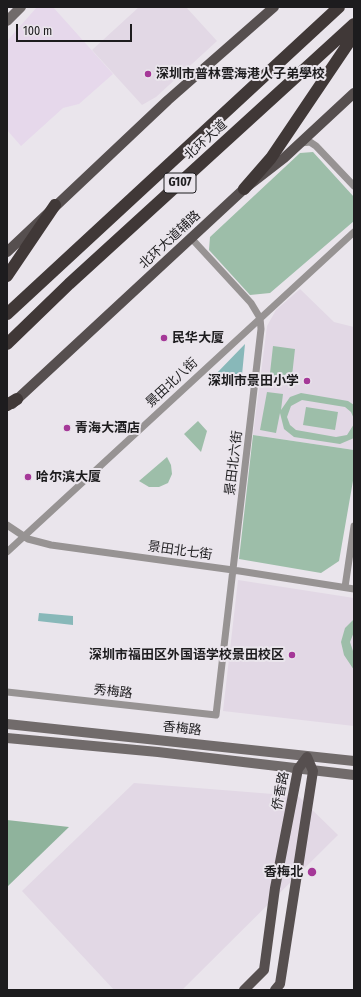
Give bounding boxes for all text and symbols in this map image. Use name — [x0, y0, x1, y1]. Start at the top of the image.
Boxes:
scale bar — [18, 16, 134, 42]
text: 100 m — [23, 24, 52, 38]
place label: 深圳市普林雲海港人子弟學校 — [156, 66, 325, 82]
marker: 深圳市普林雲海港人子弟學校 — [143, 69, 153, 79]
street label: 北环大道 — [181, 117, 231, 163]
road number: G107 — [164, 173, 196, 193]
street label: 北环大道辅路 — [136, 208, 204, 272]
place label: 民华大厦 — [172, 330, 224, 346]
marker: 民华大厦 — [159, 333, 169, 343]
street label: 景田北八街 — [143, 355, 201, 411]
place label: 深圳市景田小学 — [208, 373, 299, 389]
marker: 深圳市景田小学 — [302, 376, 312, 386]
place label: 青海大酒店 — [75, 420, 140, 436]
marker: 青海大酒店 — [62, 423, 72, 433]
street label: 景田北六街 — [222, 430, 246, 496]
place label: 哈尔滨大厦 — [36, 469, 101, 485]
marker: 哈尔滨大厦 — [23, 472, 33, 482]
street label: 景田北七街 — [147, 539, 213, 563]
place label: 深圳市福田区外国语学校景田校区 — [89, 647, 284, 663]
marker: 深圳市福田区外国语学校景田校区 — [287, 650, 297, 660]
street label: 秀梅路 — [93, 682, 133, 702]
street label: 香梅路 — [162, 719, 202, 739]
street label: 侨香路 — [270, 770, 292, 812]
place label: 香梅北 — [264, 864, 303, 880]
marker: 香梅北 — [306, 866, 318, 878]

